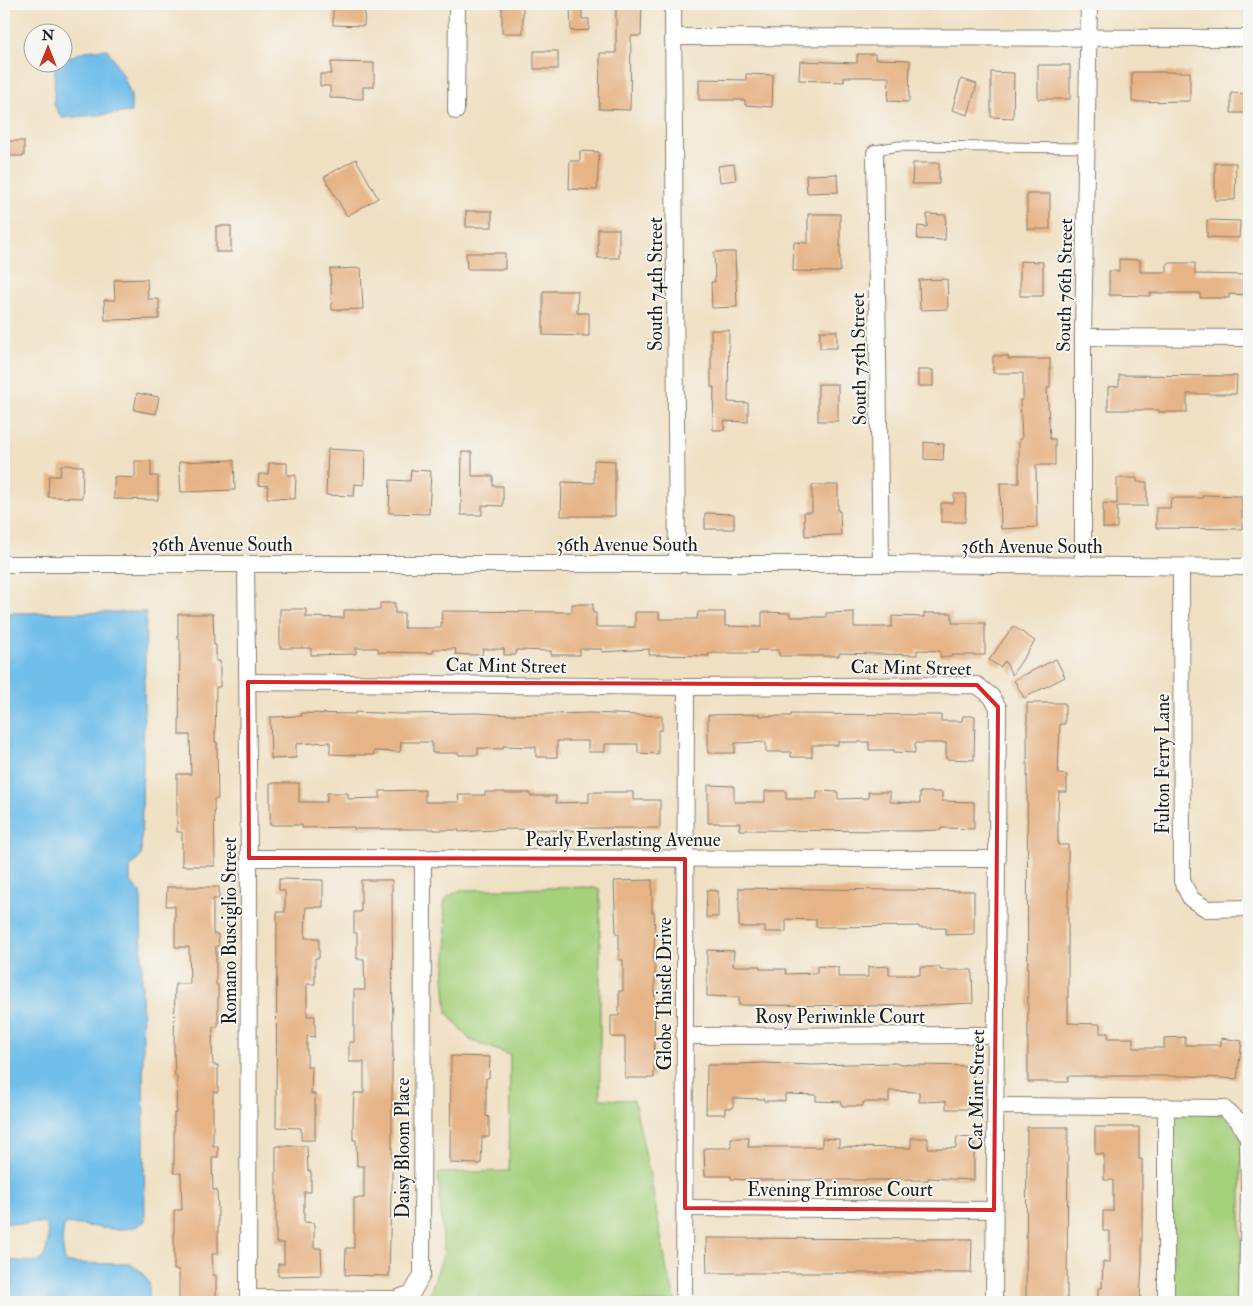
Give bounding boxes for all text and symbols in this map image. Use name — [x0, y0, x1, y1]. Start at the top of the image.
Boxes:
north arrow — [22, 22, 72, 72]
text: N — [41, 27, 55, 44]
street label: South 74th Street — [644, 217, 668, 351]
street label: South 76th Street — [1052, 218, 1078, 352]
street label: South 75th Street — [846, 292, 872, 425]
street label: 36th Avenue South — [151, 533, 293, 557]
street label: 36th Avenue South — [556, 533, 698, 557]
street label: 36th Avenue South — [961, 535, 1103, 559]
street label: Cat Mint Street — [445, 653, 567, 679]
street label: Cat Mint Street — [850, 655, 972, 681]
street label: Fulton Ferry Lane — [1151, 694, 1175, 834]
street label: Pearly Everlasting Avenue — [525, 828, 721, 852]
street label: Romano Busciglio Street — [218, 837, 242, 1025]
street label: Globe Thistle Drive — [653, 917, 677, 1071]
street label: Rosy Periwinkle Court — [755, 1005, 925, 1029]
street label: Cat Mint Street — [964, 1029, 990, 1151]
street label: Daisy Bloom Place — [391, 1078, 415, 1218]
street label: Evening Primrose Court — [747, 1178, 933, 1202]

